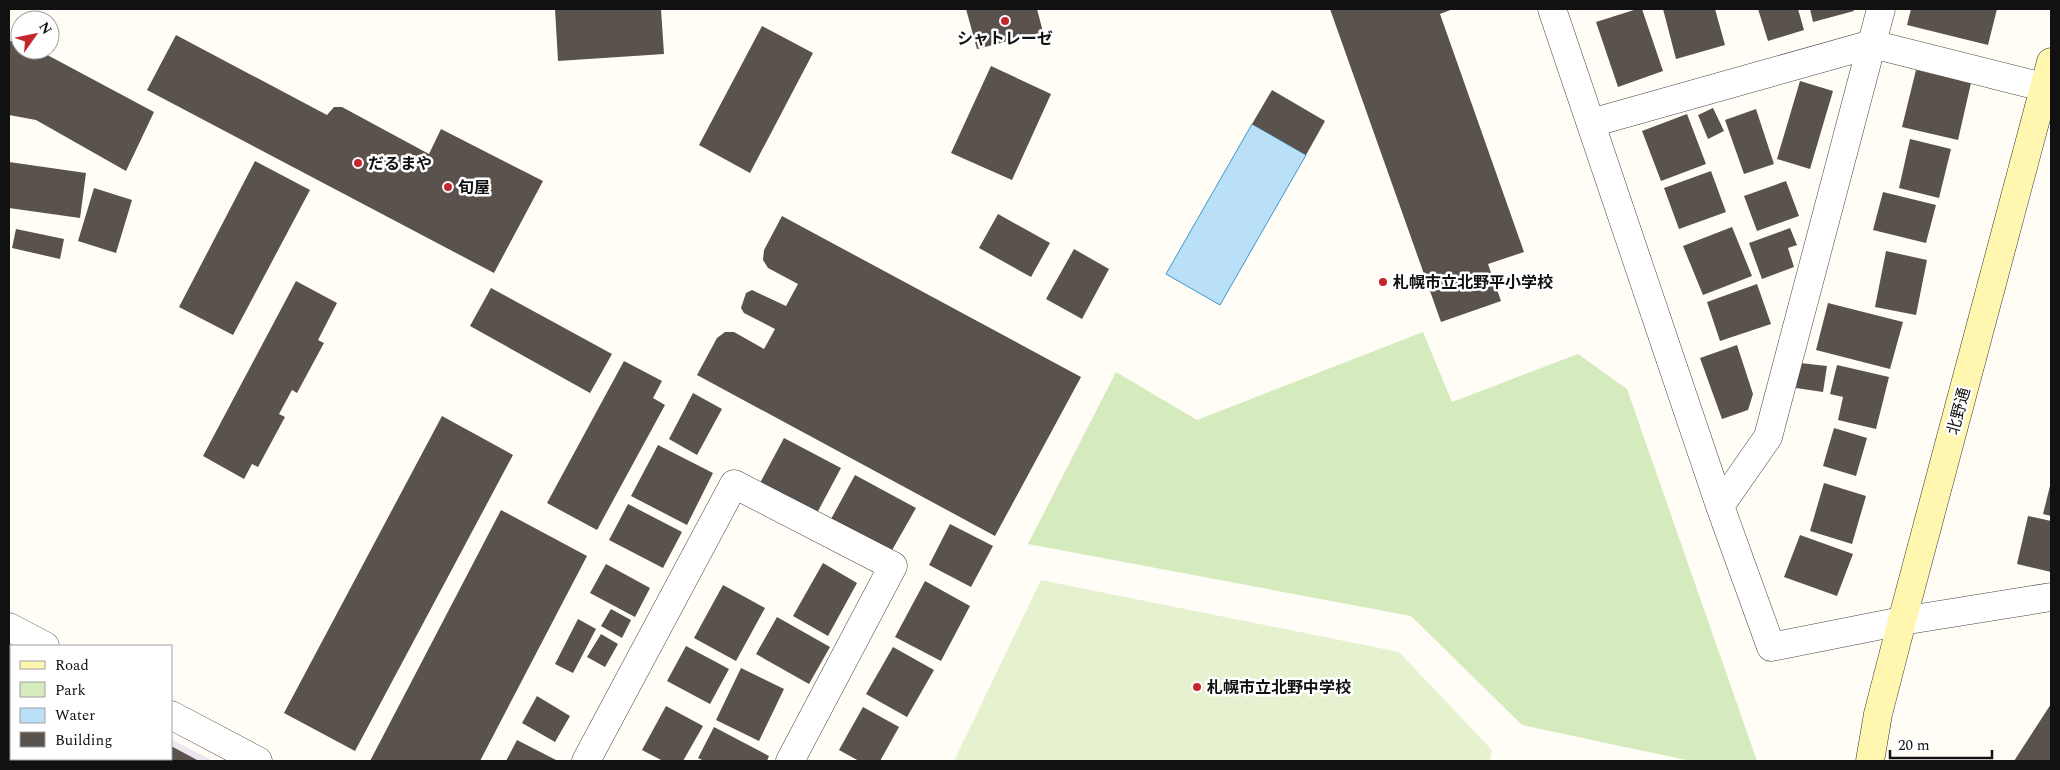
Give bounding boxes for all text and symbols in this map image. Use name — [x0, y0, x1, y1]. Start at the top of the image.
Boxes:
north arrow — [10, 10, 60, 60]
marker: シャトレーゼ — [999, 15, 1011, 27]
text: N — [34, 18, 57, 39]
place label: シャトレーゼ — [957, 27, 1053, 51]
place label: だるまや — [368, 152, 432, 176]
marker: だるまや — [352, 157, 364, 169]
place label: 旬屋 — [458, 176, 490, 200]
marker: 旬屋 — [442, 181, 454, 193]
place label: 札幌市立北野平小学校 — [1393, 271, 1553, 295]
marker: 札幌市立北野平小学校 — [1377, 276, 1389, 288]
street label: 北野通 — [1941, 385, 1977, 438]
legend — [10, 645, 172, 760]
text: Road — [55, 654, 89, 677]
place label: 札幌市立北野中学校 — [1207, 676, 1351, 700]
text: Park — [55, 679, 86, 702]
marker: 札幌市立北野中学校 — [1191, 681, 1203, 693]
text: Water — [55, 704, 95, 727]
scale bar — [1890, 728, 1992, 760]
text: Building — [55, 729, 112, 752]
text: 20 m — [1898, 734, 1930, 757]

